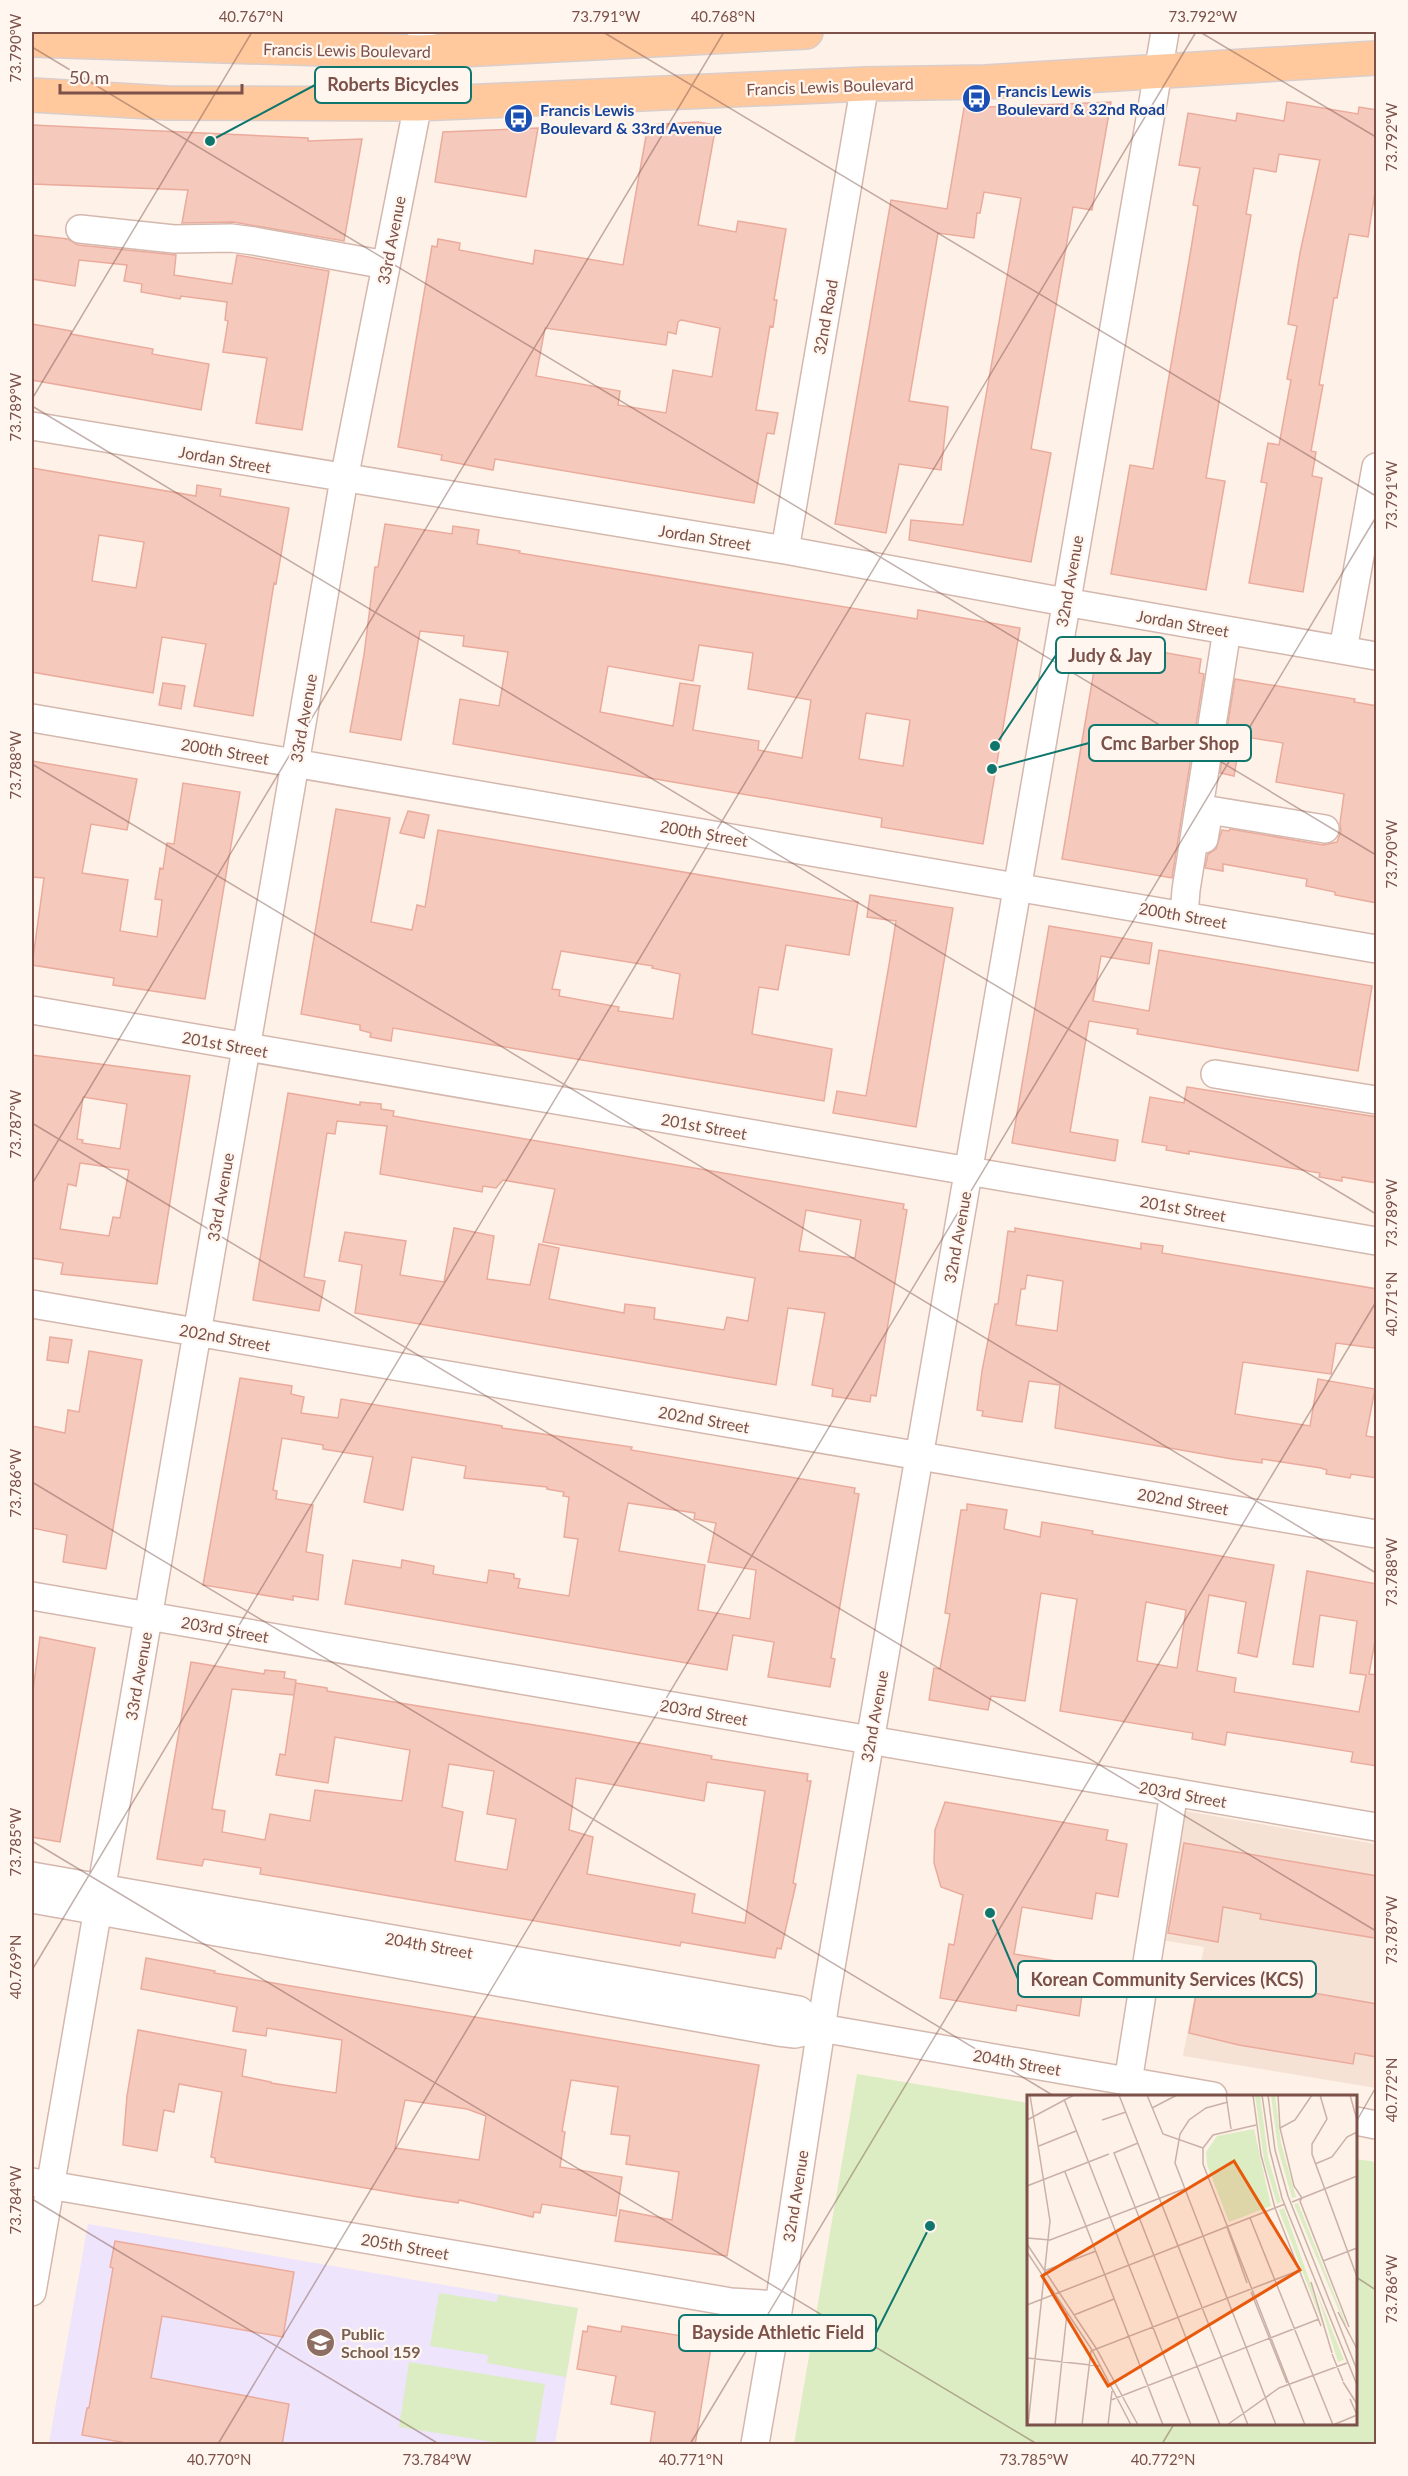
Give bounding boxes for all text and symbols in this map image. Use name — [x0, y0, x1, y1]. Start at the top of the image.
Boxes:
text: 40.767°N — [219, 7, 283, 25]
text: 73.791°W — [572, 7, 641, 25]
text: 40.768°N — [691, 7, 755, 25]
text: 73.792°W — [1169, 7, 1238, 25]
text: 73.790°W — [6, 13, 24, 82]
street label: Francis Lewis Boulevard — [263, 39, 431, 61]
scale bar — [60, 57, 242, 95]
text: 50 m — [69, 66, 109, 88]
callout: Roberts Bicycles — [315, 67, 471, 103]
text: Roberts Bicycles — [327, 73, 459, 95]
street label: Francis Lewis Boulevard — [746, 74, 914, 98]
place label: Francis Lewis Boulevard & 32nd Road — [997, 81, 1165, 118]
bus stop icon: Francis Lewis Boulevard & 32nd Road — [960, 83, 992, 115]
place label: Francis Lewis Boulevard & 33rd Avenue — [540, 100, 722, 137]
bus stop icon: Francis Lewis Boulevard & 33rd Avenue — [503, 102, 535, 134]
text: 73.792°W — [1382, 102, 1400, 171]
street label: 33rd Avenue — [373, 194, 409, 286]
street label: 32nd Road — [809, 278, 841, 356]
text: 73.789°W — [6, 372, 24, 441]
street label: Jordan Street — [177, 442, 273, 476]
text: 73.791°W — [1382, 460, 1400, 529]
street label: Jordan Street — [658, 520, 753, 554]
street label: 32nd Avenue — [1052, 534, 1086, 628]
street label: Jordan Street — [1135, 606, 1231, 640]
callout: Judy & Jay — [1056, 637, 1165, 673]
text: Judy & Jay — [1068, 644, 1152, 666]
street label: 33rd Avenue — [286, 672, 320, 764]
callout: Cmc Barber Shop — [1089, 725, 1251, 761]
text: 73.788°W — [6, 730, 24, 799]
text: Cmc Barber Shop — [1101, 732, 1239, 754]
street label: 200th Street — [180, 734, 271, 768]
street label: 200th Street — [659, 816, 750, 850]
text: 73.790°W — [1382, 819, 1400, 888]
street label: 200th Street — [1138, 898, 1229, 932]
street label: 201st Street — [181, 1027, 270, 1061]
text: 73.787°W — [6, 1089, 24, 1158]
street label: 201st Street — [660, 1109, 749, 1143]
street label: 33rd Avenue — [203, 1151, 237, 1243]
text: 73.789°W — [1382, 1178, 1400, 1247]
street label: 32nd Avenue — [940, 1190, 974, 1284]
street label: 201st Street — [1139, 1191, 1228, 1225]
text: 40.771°N — [1382, 1272, 1400, 1336]
street label: 202nd Street — [178, 1320, 272, 1354]
street label: 202nd Street — [657, 1402, 751, 1436]
text: 73.786°W — [6, 1448, 24, 1517]
street label: 202nd Street — [1136, 1484, 1230, 1518]
text: 73.788°W — [1382, 1537, 1400, 1606]
street label: 203rd Street — [180, 1612, 270, 1646]
street label: 33rd Avenue — [121, 1630, 155, 1722]
street label: 32nd Avenue — [857, 1669, 891, 1763]
street label: 203rd Street — [659, 1695, 749, 1729]
street label: 203rd Street — [1138, 1777, 1228, 1811]
text: 73.785°W — [6, 1807, 24, 1876]
text: 73.787°W — [1382, 1895, 1400, 1964]
street label: 204th Street — [384, 1928, 475, 1962]
text: 40.769°N — [6, 1935, 24, 1999]
callout: Korean Community Services (KCS) — [1018, 1961, 1316, 1997]
text: Korean Community Services (KCS) — [1031, 1968, 1304, 1990]
street label: 204th Street — [972, 2045, 1063, 2079]
text: 40.772°N — [1382, 2058, 1400, 2122]
inset map — [1027, 2095, 1357, 2425]
street label: 32nd Avenue — [778, 2149, 812, 2243]
text: 73.784°W — [6, 2165, 24, 2234]
street label: 205th Street — [360, 2229, 451, 2263]
text: 73.786°W — [1382, 2254, 1400, 2323]
callout: Bayside Athletic Field — [679, 2315, 876, 2351]
text: Bayside Athletic Field — [692, 2321, 864, 2343]
place label: Public School 159 — [341, 2324, 421, 2361]
school or university icon: Public School 159 — [304, 2326, 336, 2358]
text: 40.770°N — [187, 2450, 251, 2468]
text: 73.784°W — [403, 2450, 472, 2468]
text: 40.771°N — [659, 2450, 723, 2468]
text: 73.785°W — [1000, 2450, 1069, 2468]
text: 40.772°N — [1131, 2450, 1195, 2468]

